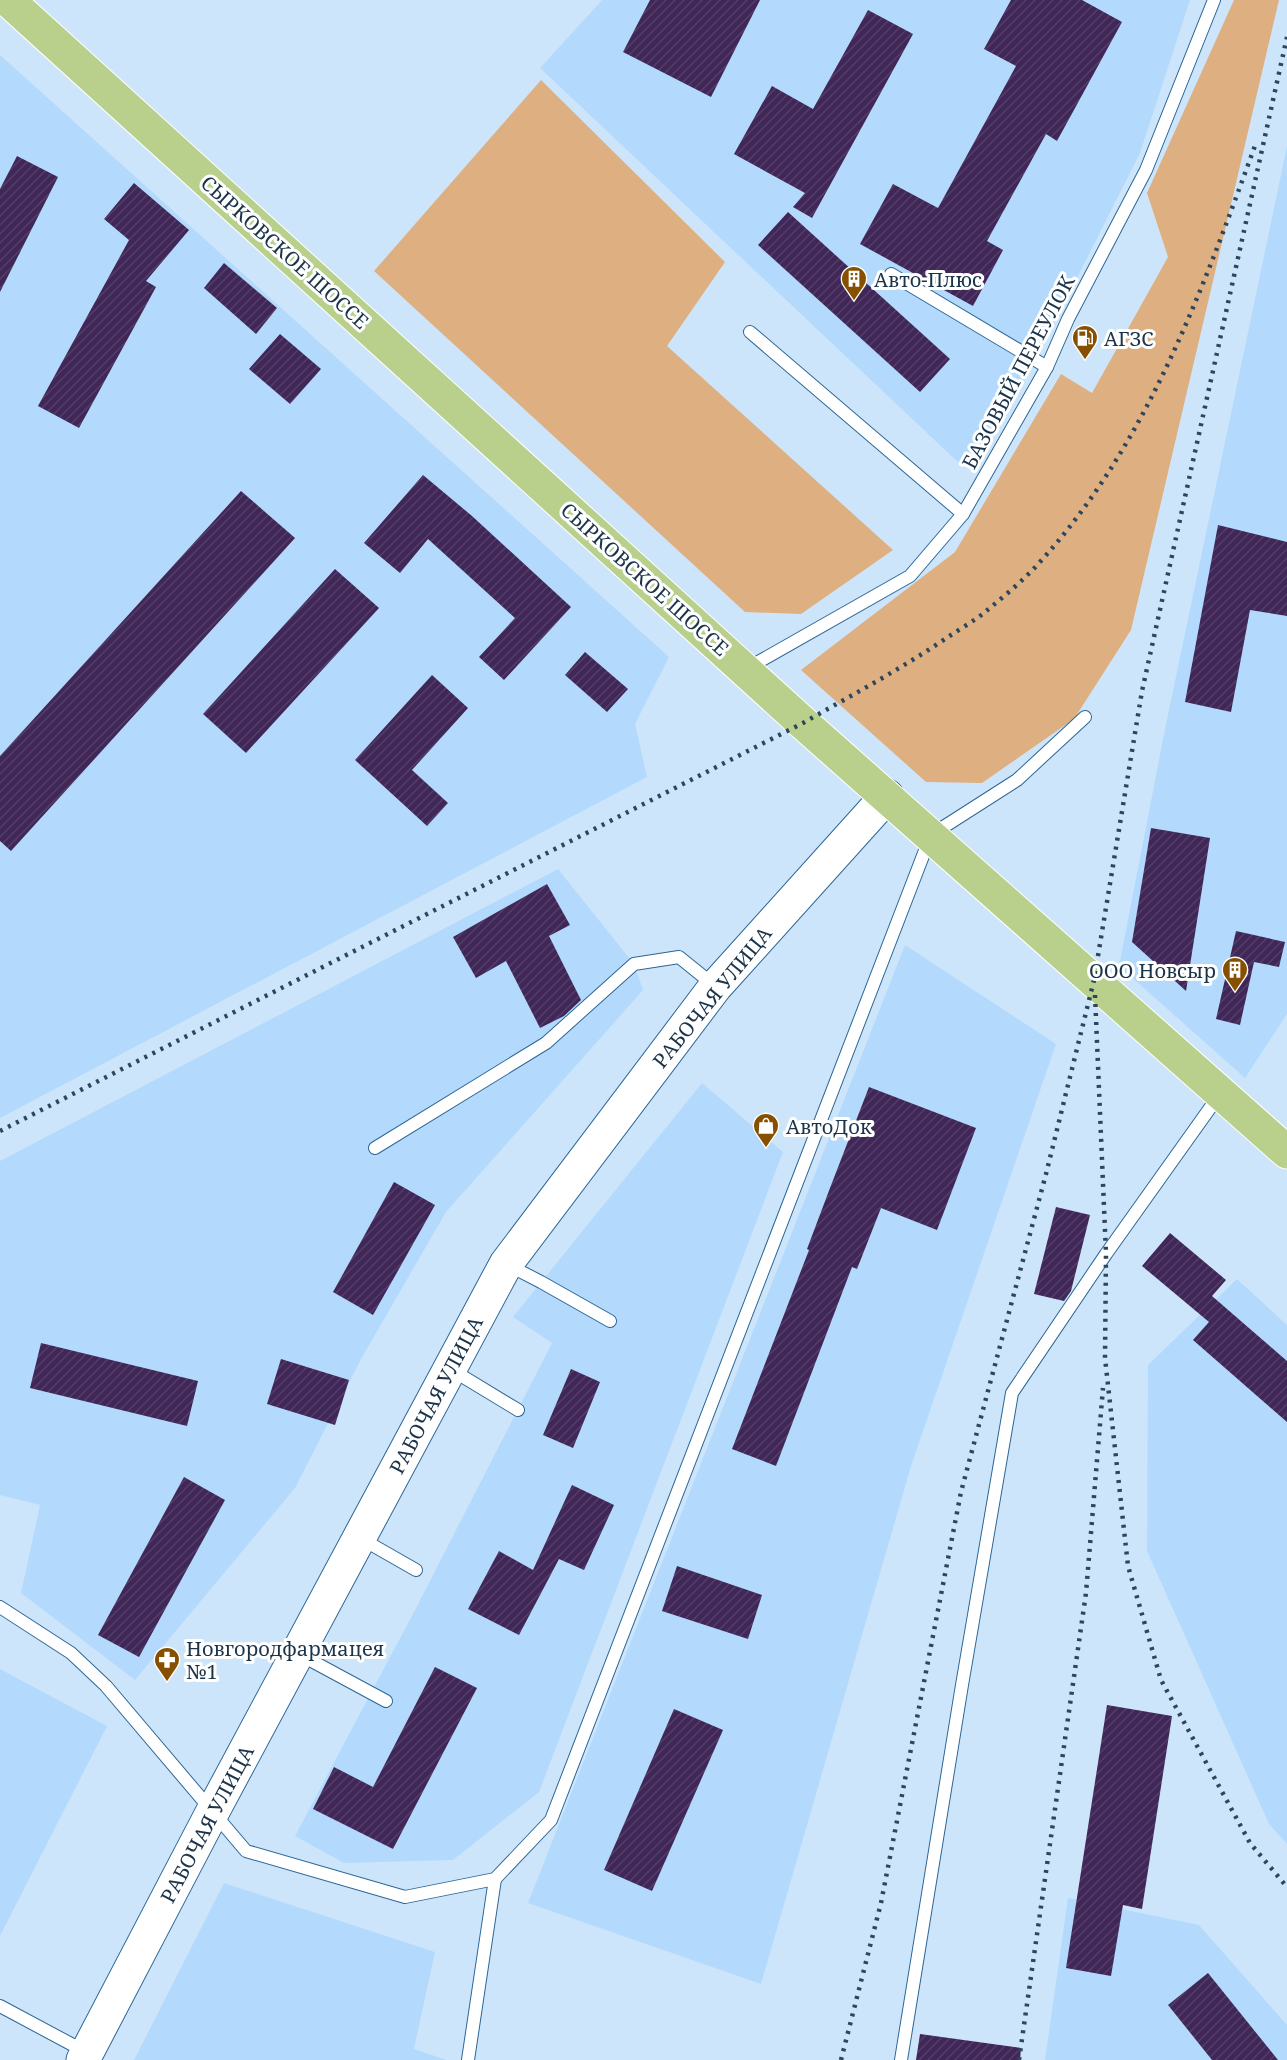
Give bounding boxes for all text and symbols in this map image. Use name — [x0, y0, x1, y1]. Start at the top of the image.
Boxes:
street label: СЫРКОВСКОЕ ШОССЕ — [195, 169, 375, 335]
building icon: Авто-Плюс — [839, 264, 869, 302]
place label: Авто-Плюс — [874, 266, 982, 293]
street label: БАЗОВЫЙ ПЕРЕУЛОК — [955, 270, 1081, 474]
fuel station icon: АГЗС — [1070, 323, 1100, 361]
place label: АГЗС — [1104, 325, 1154, 352]
street label: СЫРКОВСКОЕ ШОССЕ — [555, 496, 735, 662]
street label: РАБОЧАЯ УЛИЦА — [646, 920, 778, 1073]
building icon: ООО Новсыр — [1220, 955, 1250, 993]
place label: ООО Новсыр — [1089, 957, 1216, 984]
shop icon: АвтоДок — [751, 1111, 781, 1149]
place label: АвтоДок — [786, 1113, 872, 1140]
street label: РАБОЧАЯ УЛИЦА — [383, 1311, 489, 1479]
place label: Новгородфармацея №1 — [186, 1635, 384, 1685]
pharmacy icon: Новгородфармацея №1 — [152, 1645, 182, 1683]
street label: РАБОЧАЯ УЛИЦА — [154, 1740, 260, 1908]

